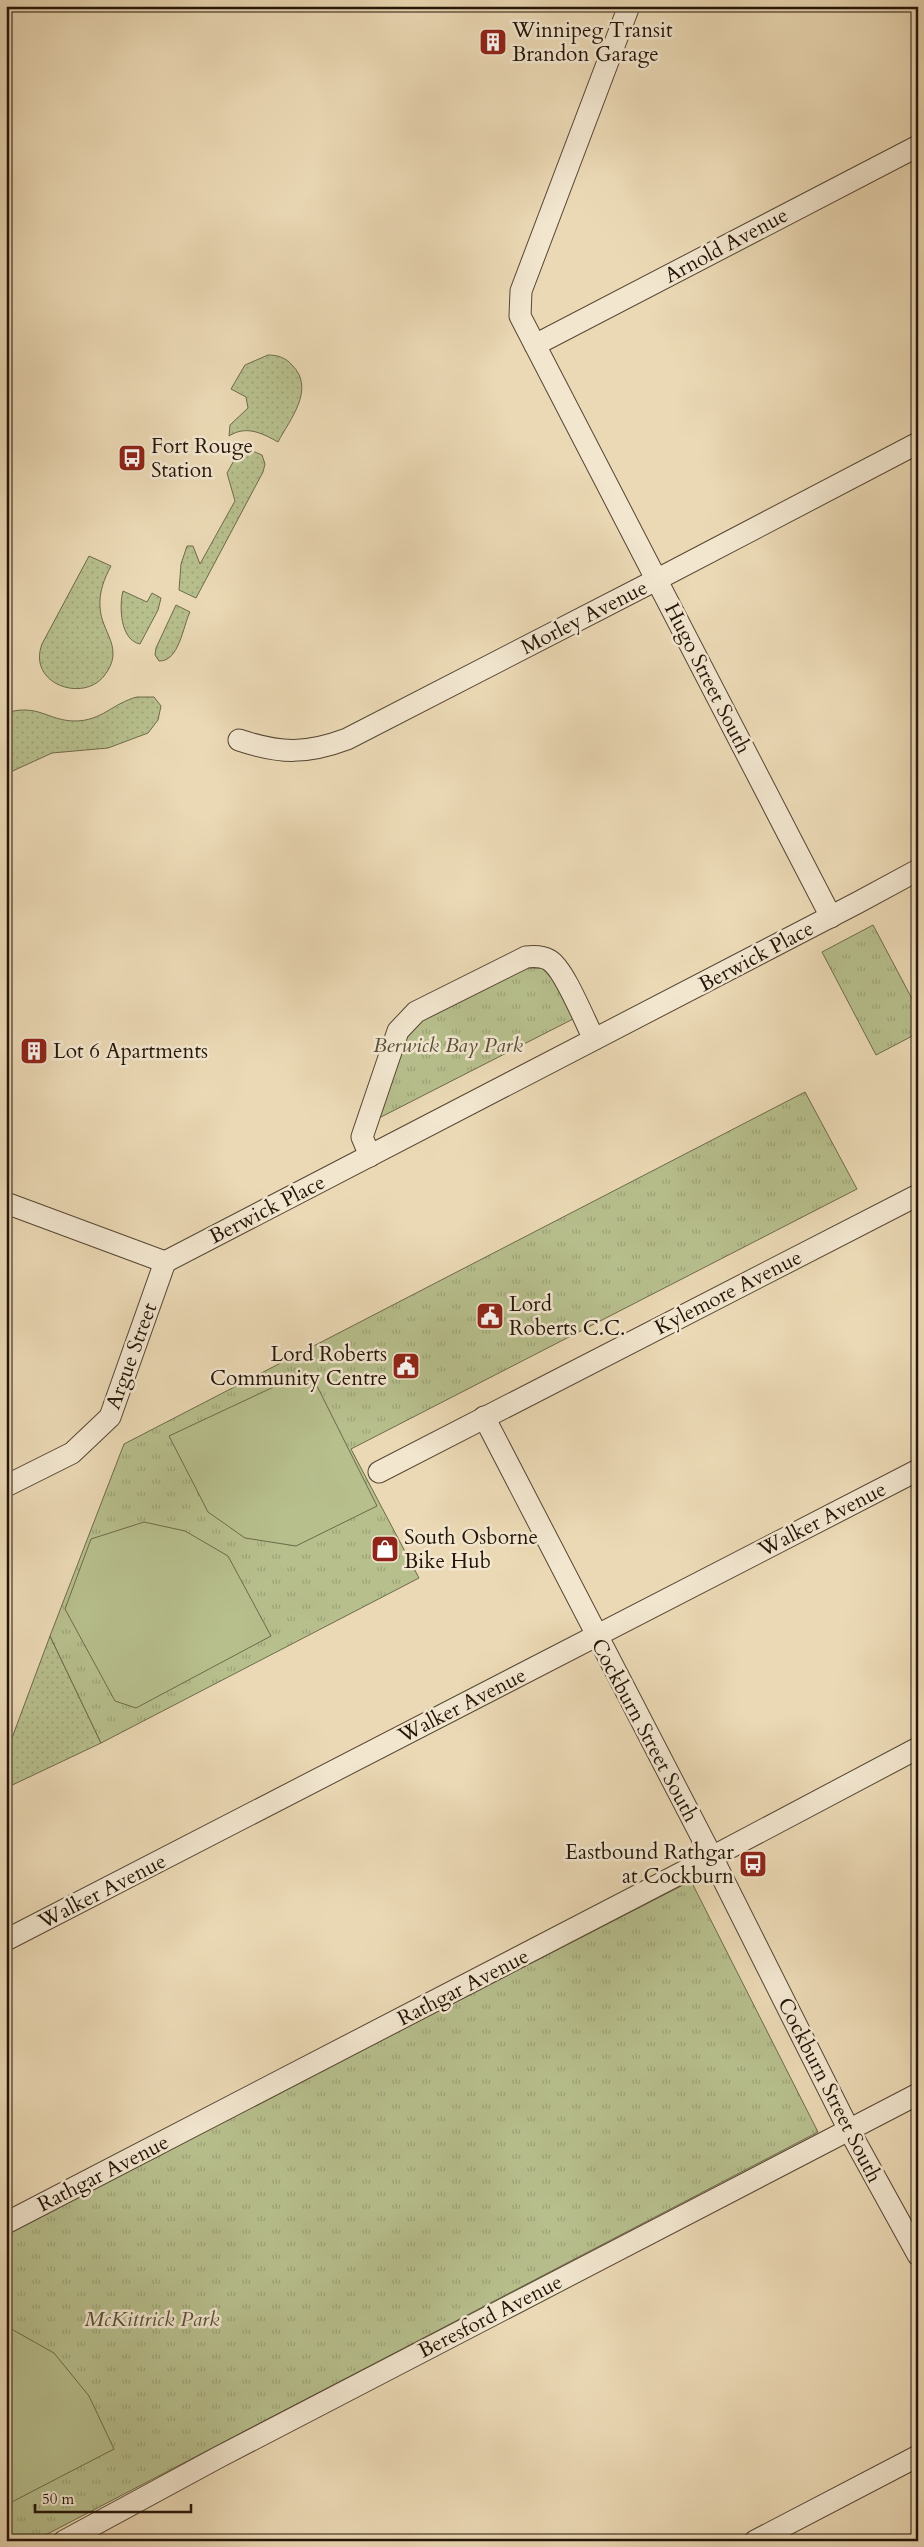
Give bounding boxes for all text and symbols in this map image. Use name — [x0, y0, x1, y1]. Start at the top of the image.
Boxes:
place label: Winnipeg Transit Brandon Garage — [511, 16, 673, 69]
building icon: Winnipeg Transit Brandon Garage — [478, 27, 508, 57]
street label: Arnold Avenue — [659, 201, 793, 290]
place label: Fort Rouge Station — [151, 432, 253, 485]
bus stop icon: Fort Rouge Station — [117, 443, 147, 473]
street label: Morley Avenue — [516, 573, 653, 662]
street label: Hugo Street South — [657, 598, 758, 759]
street label: Berwick Place — [694, 914, 819, 999]
park label: Berwick Bay Park — [373, 1031, 524, 1060]
building icon: Lot 6 Apartments — [19, 1036, 49, 1066]
place label: Lot 6 Apartments — [53, 1037, 208, 1066]
street label: Berwick Place — [204, 1168, 330, 1251]
street label: Kylemore Avenue — [650, 1243, 807, 1342]
place label: Lord Roberts C.C. — [509, 1290, 625, 1343]
street label: Argue Street — [99, 1298, 164, 1414]
public building icon: Lord Roberts C.C. — [475, 1301, 505, 1331]
place label: Lord Roberts Community Centre — [210, 1340, 387, 1393]
public building icon: Lord Roberts Community Centre — [391, 1351, 421, 1381]
street label: Walker Avenue — [752, 1475, 891, 1565]
place label: South Osborne Bike Hub — [404, 1523, 538, 1576]
shop icon: South Osborne Bike Hub — [370, 1534, 400, 1564]
street label: Cockburn Street South — [584, 1633, 705, 1828]
street label: Walker Avenue — [392, 1661, 531, 1751]
place label: Eastbound Rathgar at Cockburn — [565, 1838, 734, 1891]
street label: Walker Avenue — [32, 1847, 171, 1937]
bus stop icon: Eastbound Rathgar at Cockburn — [738, 1849, 768, 1879]
street label: Rathgar Avenue — [392, 1942, 534, 2033]
street label: Cockburn Street South — [770, 1993, 889, 2188]
street label: Rathgar Avenue — [32, 2128, 174, 2219]
street label: Beresford Avenue — [413, 2268, 567, 2365]
park label: McKittrick Park — [85, 2305, 220, 2334]
scale bar — [35, 2482, 191, 2514]
text: 50 m — [42, 2489, 74, 2509]

